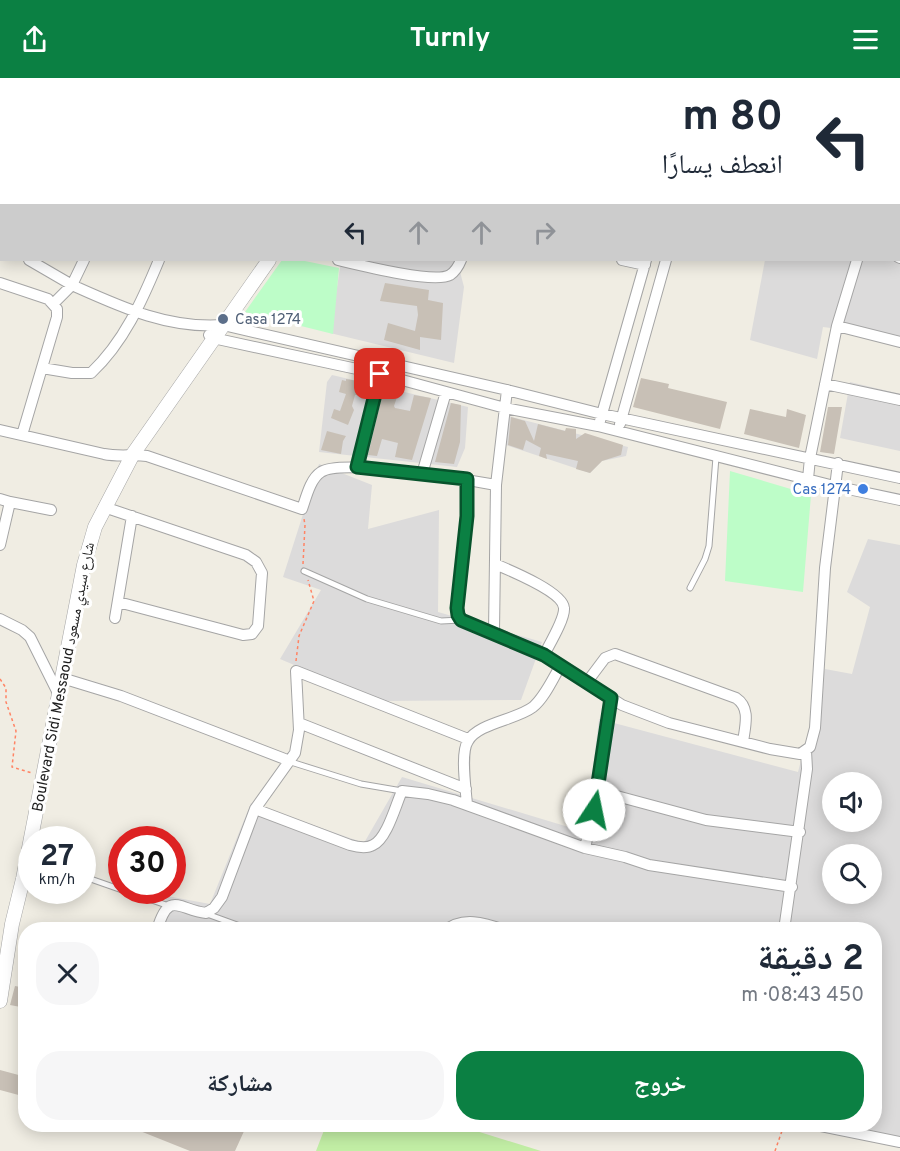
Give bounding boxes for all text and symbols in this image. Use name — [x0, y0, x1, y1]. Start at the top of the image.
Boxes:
text: Turnly — [410, 22, 490, 56]
icon: share — [18, 23, 51, 56]
icon: menu — [849, 23, 882, 56]
text: 80 m — [682, 92, 783, 145]
icon: left — [804, 102, 882, 180]
text: انعطف يسارًا — [662, 149, 783, 183]
icon: left — [339, 216, 372, 249]
icon: ahead — [402, 216, 435, 249]
icon: ahead — [465, 216, 498, 249]
icon: right — [528, 216, 561, 249]
place label: Casa 1274 — [235, 311, 301, 330]
marker: Casa 1274 — [216, 312, 230, 326]
pin — [354, 348, 405, 399]
icon: arrive — [363, 357, 396, 390]
place label: Cas 1274 — [793, 481, 851, 500]
marker: Cas 1274 — [856, 482, 870, 496]
street label: Boulevard Sidi Messaoud شارع سيدي مسعود — [29, 541, 101, 814]
map controls — [822, 772, 882, 904]
button: sound — [822, 772, 882, 832]
position arrow — [562, 778, 626, 842]
speed limit sign: 30 — [108, 826, 186, 904]
text: 27 — [40, 839, 74, 876]
button: search — [822, 844, 882, 904]
text: km/h — [39, 871, 75, 890]
text: 2 دقيقة — [757, 937, 864, 983]
button: close — [36, 942, 99, 1005]
text: 450 m · 08:43 — [741, 983, 864, 1009]
button: مشاركة — [36, 1051, 444, 1120]
button: خروج — [456, 1051, 864, 1120]

